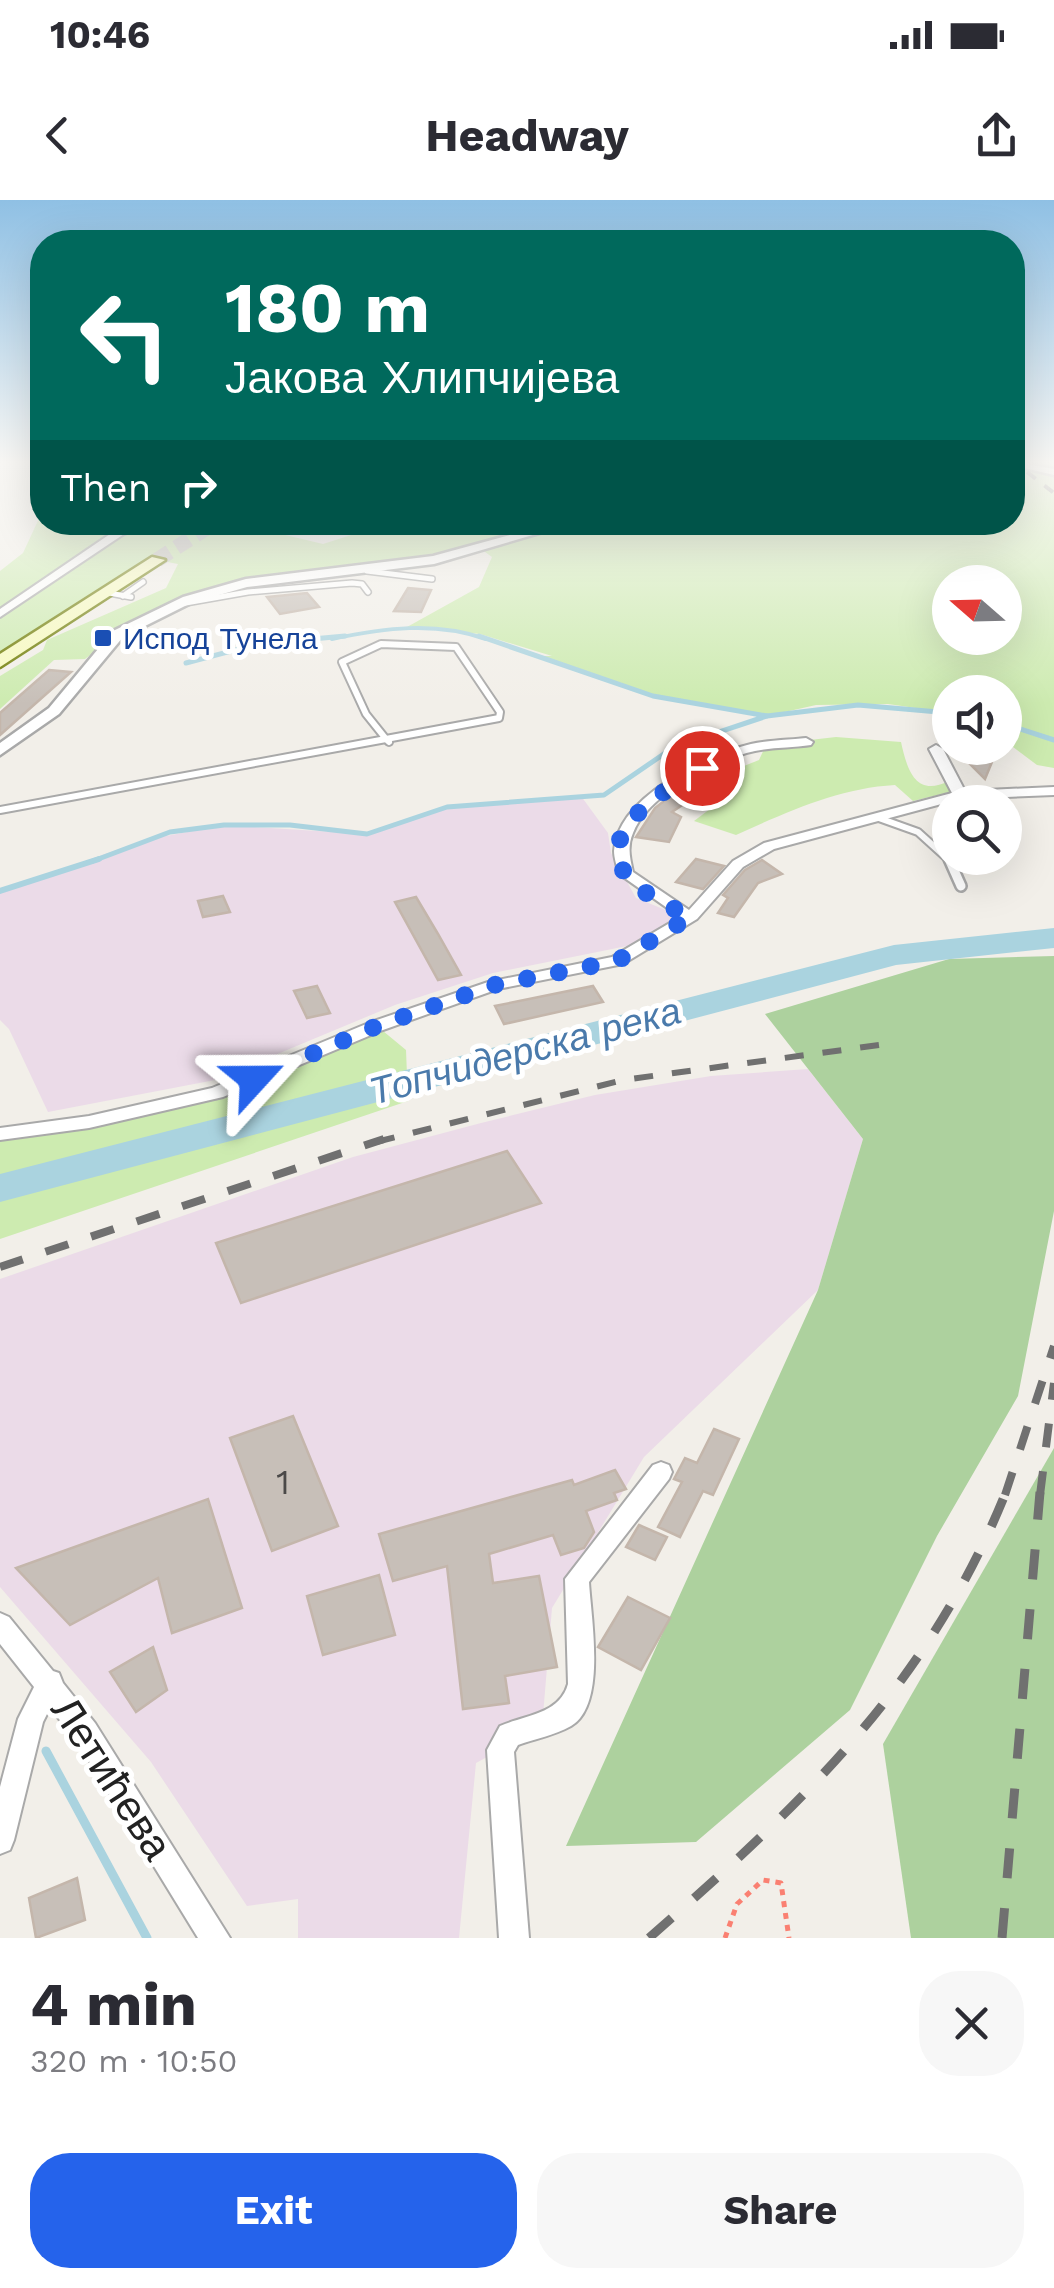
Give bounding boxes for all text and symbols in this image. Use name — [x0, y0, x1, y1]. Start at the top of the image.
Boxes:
text: 10:46 — [50, 13, 150, 57]
icon: back — [30, 108, 85, 163]
icon: share — [969, 108, 1024, 163]
text: Headway — [425, 109, 629, 162]
text: 180 m — [225, 267, 430, 349]
icon: left — [60, 270, 190, 400]
text: Јакова Хлипчијева — [225, 351, 619, 404]
icon: right — [171, 460, 226, 515]
text: Then — [60, 466, 151, 510]
north arrow — [932, 565, 1022, 655]
map controls — [932, 565, 1022, 875]
place label: Испод Тунела — [123, 621, 318, 656]
marker: Испод Тунела — [92, 627, 114, 649]
button: sound — [932, 675, 1022, 765]
pin — [660, 726, 745, 811]
icon: arrive — [675, 741, 730, 796]
button: search — [932, 785, 1022, 875]
water label: Топчидерска река — [365, 988, 685, 1114]
position arrow — [202, 1027, 306, 1131]
house number: 1 — [276, 1461, 290, 1503]
street label: Летићева — [41, 1687, 183, 1869]
text: 4 min — [30, 1969, 197, 2040]
button: close — [919, 1971, 1024, 2076]
text: 320 m · 10:50 — [30, 2042, 237, 2080]
button: Exit — [30, 2153, 517, 2268]
button: Share — [537, 2153, 1024, 2268]

